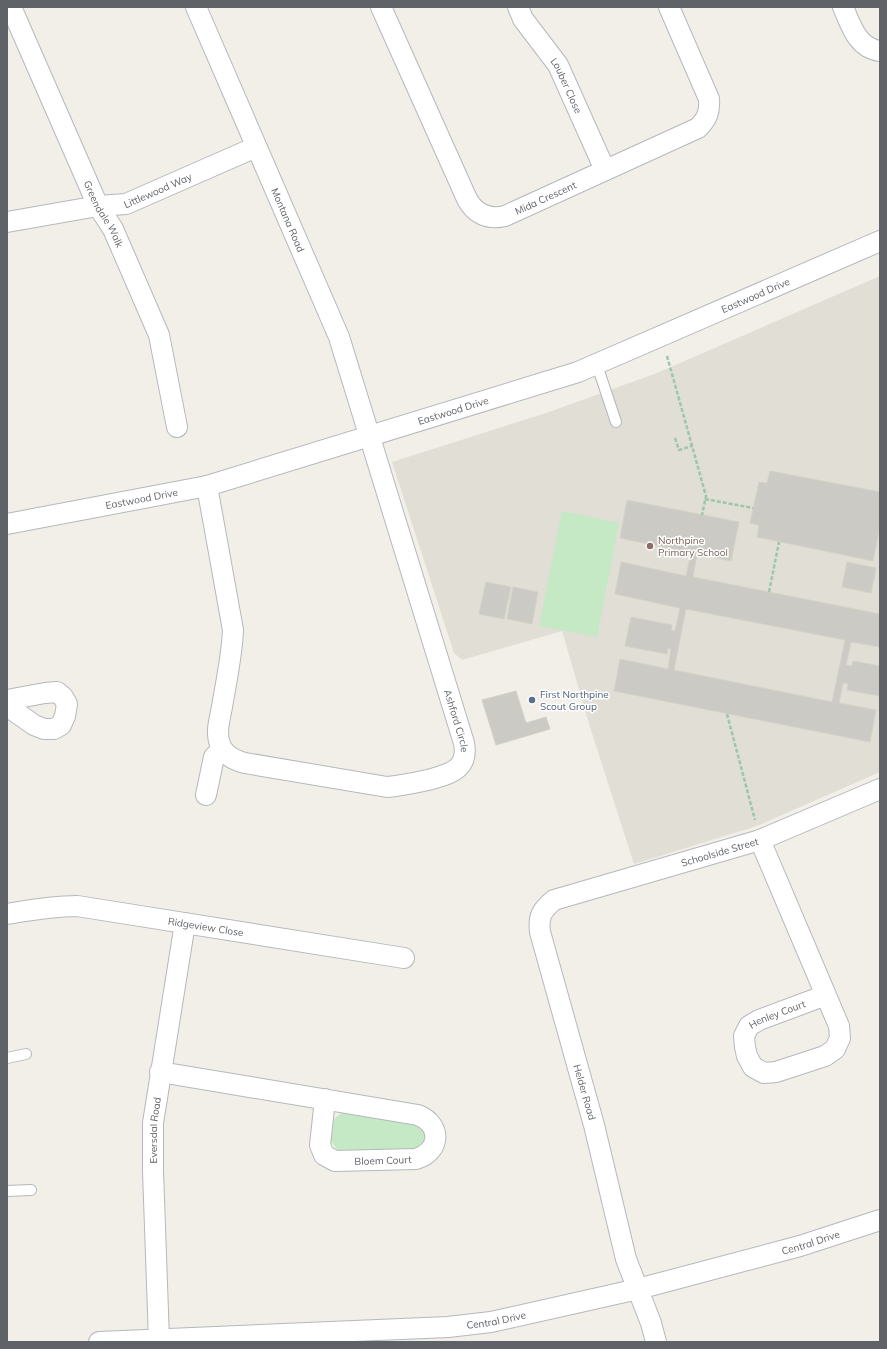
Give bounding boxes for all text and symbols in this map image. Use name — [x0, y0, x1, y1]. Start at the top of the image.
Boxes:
street label: Louber Close — [548, 55, 585, 116]
street label: Littlewood Way — [122, 170, 194, 211]
street label: Mida Crescent — [513, 178, 579, 218]
street label: Greendale Walk — [81, 179, 127, 250]
street label: Montana Road — [268, 186, 307, 254]
street label: Eastwood Drive — [719, 275, 792, 316]
street label: Eastwood Drive — [416, 394, 490, 428]
street label: Eastwood Drive — [105, 486, 179, 512]
place label: Northpine Primary School — [658, 534, 728, 559]
marker: Northpine Primary School — [645, 541, 655, 551]
street label: Ashford Circle — [441, 688, 471, 752]
place label: First Northpine Scout Group — [540, 688, 609, 713]
marker: First Northpine Scout Group — [527, 695, 537, 705]
street label: Schoolside Street — [679, 835, 760, 870]
street label: Ridgeview Close — [167, 915, 245, 939]
street label: Henley Court — [746, 997, 808, 1032]
street label: Helder Road — [570, 1063, 599, 1122]
street label: Eversdal Road — [147, 1096, 164, 1163]
street label: Bloem Court — [354, 1153, 412, 1168]
street label: Central Drive — [780, 1228, 841, 1258]
street label: Central Drive — [466, 1308, 527, 1332]

